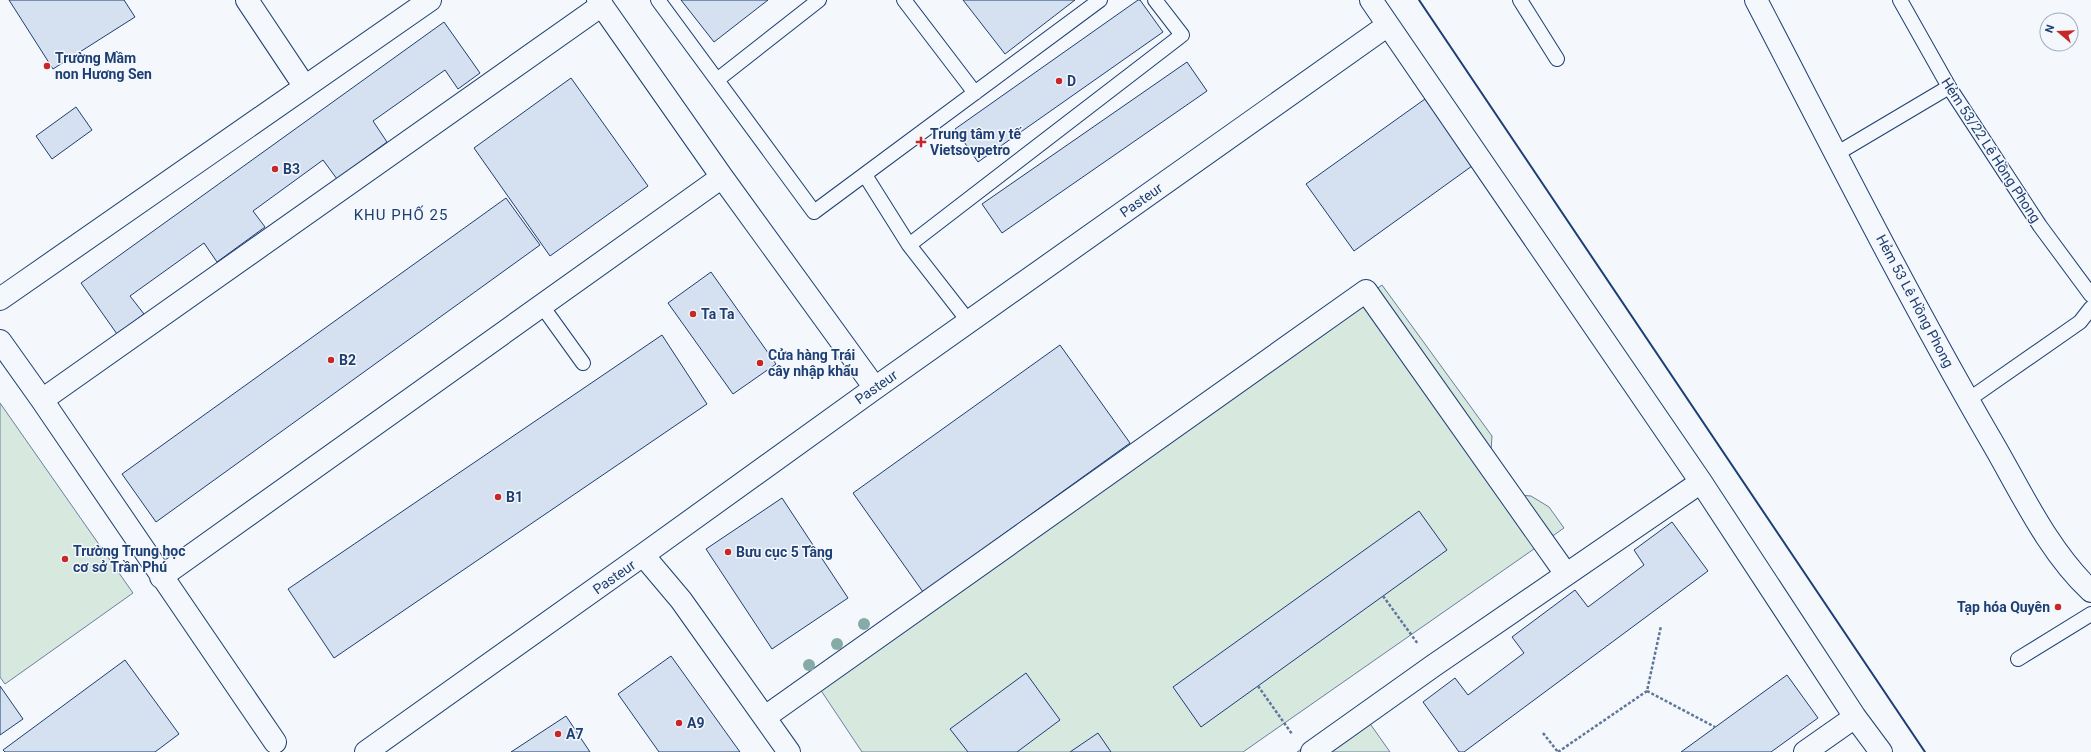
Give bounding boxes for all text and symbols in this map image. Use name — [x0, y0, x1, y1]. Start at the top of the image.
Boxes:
north arrow — [2039, 12, 2079, 52]
text: N — [2043, 23, 2058, 35]
place label: Trường Mầm non Hương Sen — [55, 50, 152, 82]
marker: Trường Mầm non Hương Sen — [42, 61, 52, 71]
place label: D — [1067, 73, 1076, 89]
street label: Hẻm 53/22 Lê Hồng Phong — [1938, 75, 2044, 225]
marker: D — [1054, 76, 1064, 86]
place label: Trung tâm y tế Vietsovpetro — [930, 126, 1023, 158]
marker: Trung tâm y tế Vietsovpetro — [915, 136, 927, 148]
place label: B3 — [283, 161, 300, 177]
marker: B3 — [270, 164, 280, 174]
street label: Pasteur — [1117, 180, 1165, 220]
district label: KHU PHỐ 25 — [354, 205, 448, 224]
street label: Hẻm 53 Lê Hồng Phong — [1873, 232, 1957, 370]
place label: Ta Ta — [701, 306, 735, 322]
marker: Ta Ta — [688, 309, 698, 319]
place label: Cửa hàng Trái cây nhập khẩu — [768, 347, 859, 379]
place label: B2 — [339, 352, 356, 368]
marker: B2 — [326, 355, 336, 365]
marker: Cửa hàng Trái cây nhập khẩu — [755, 358, 765, 368]
street label: Pasteur — [852, 367, 900, 407]
place label: B1 — [506, 489, 523, 505]
marker: B1 — [493, 492, 503, 502]
place label: Trường Trung học cơ sở Trần Phú — [73, 543, 185, 575]
place label: Bưu cục 5 Tầng — [736, 544, 833, 560]
marker: Bưu cục 5 Tầng — [723, 547, 733, 557]
marker: Trường Trung học cơ sở Trần Phú — [60, 554, 70, 564]
street label: Pasteur — [590, 557, 638, 597]
place label: Tạp hóa Quyên — [1957, 599, 2050, 615]
marker: Tạp hóa Quyên — [2053, 602, 2063, 612]
place label: A9 — [687, 715, 704, 731]
marker: A9 — [674, 718, 684, 728]
place label: A7 — [566, 726, 583, 742]
marker: A7 — [553, 729, 563, 739]

